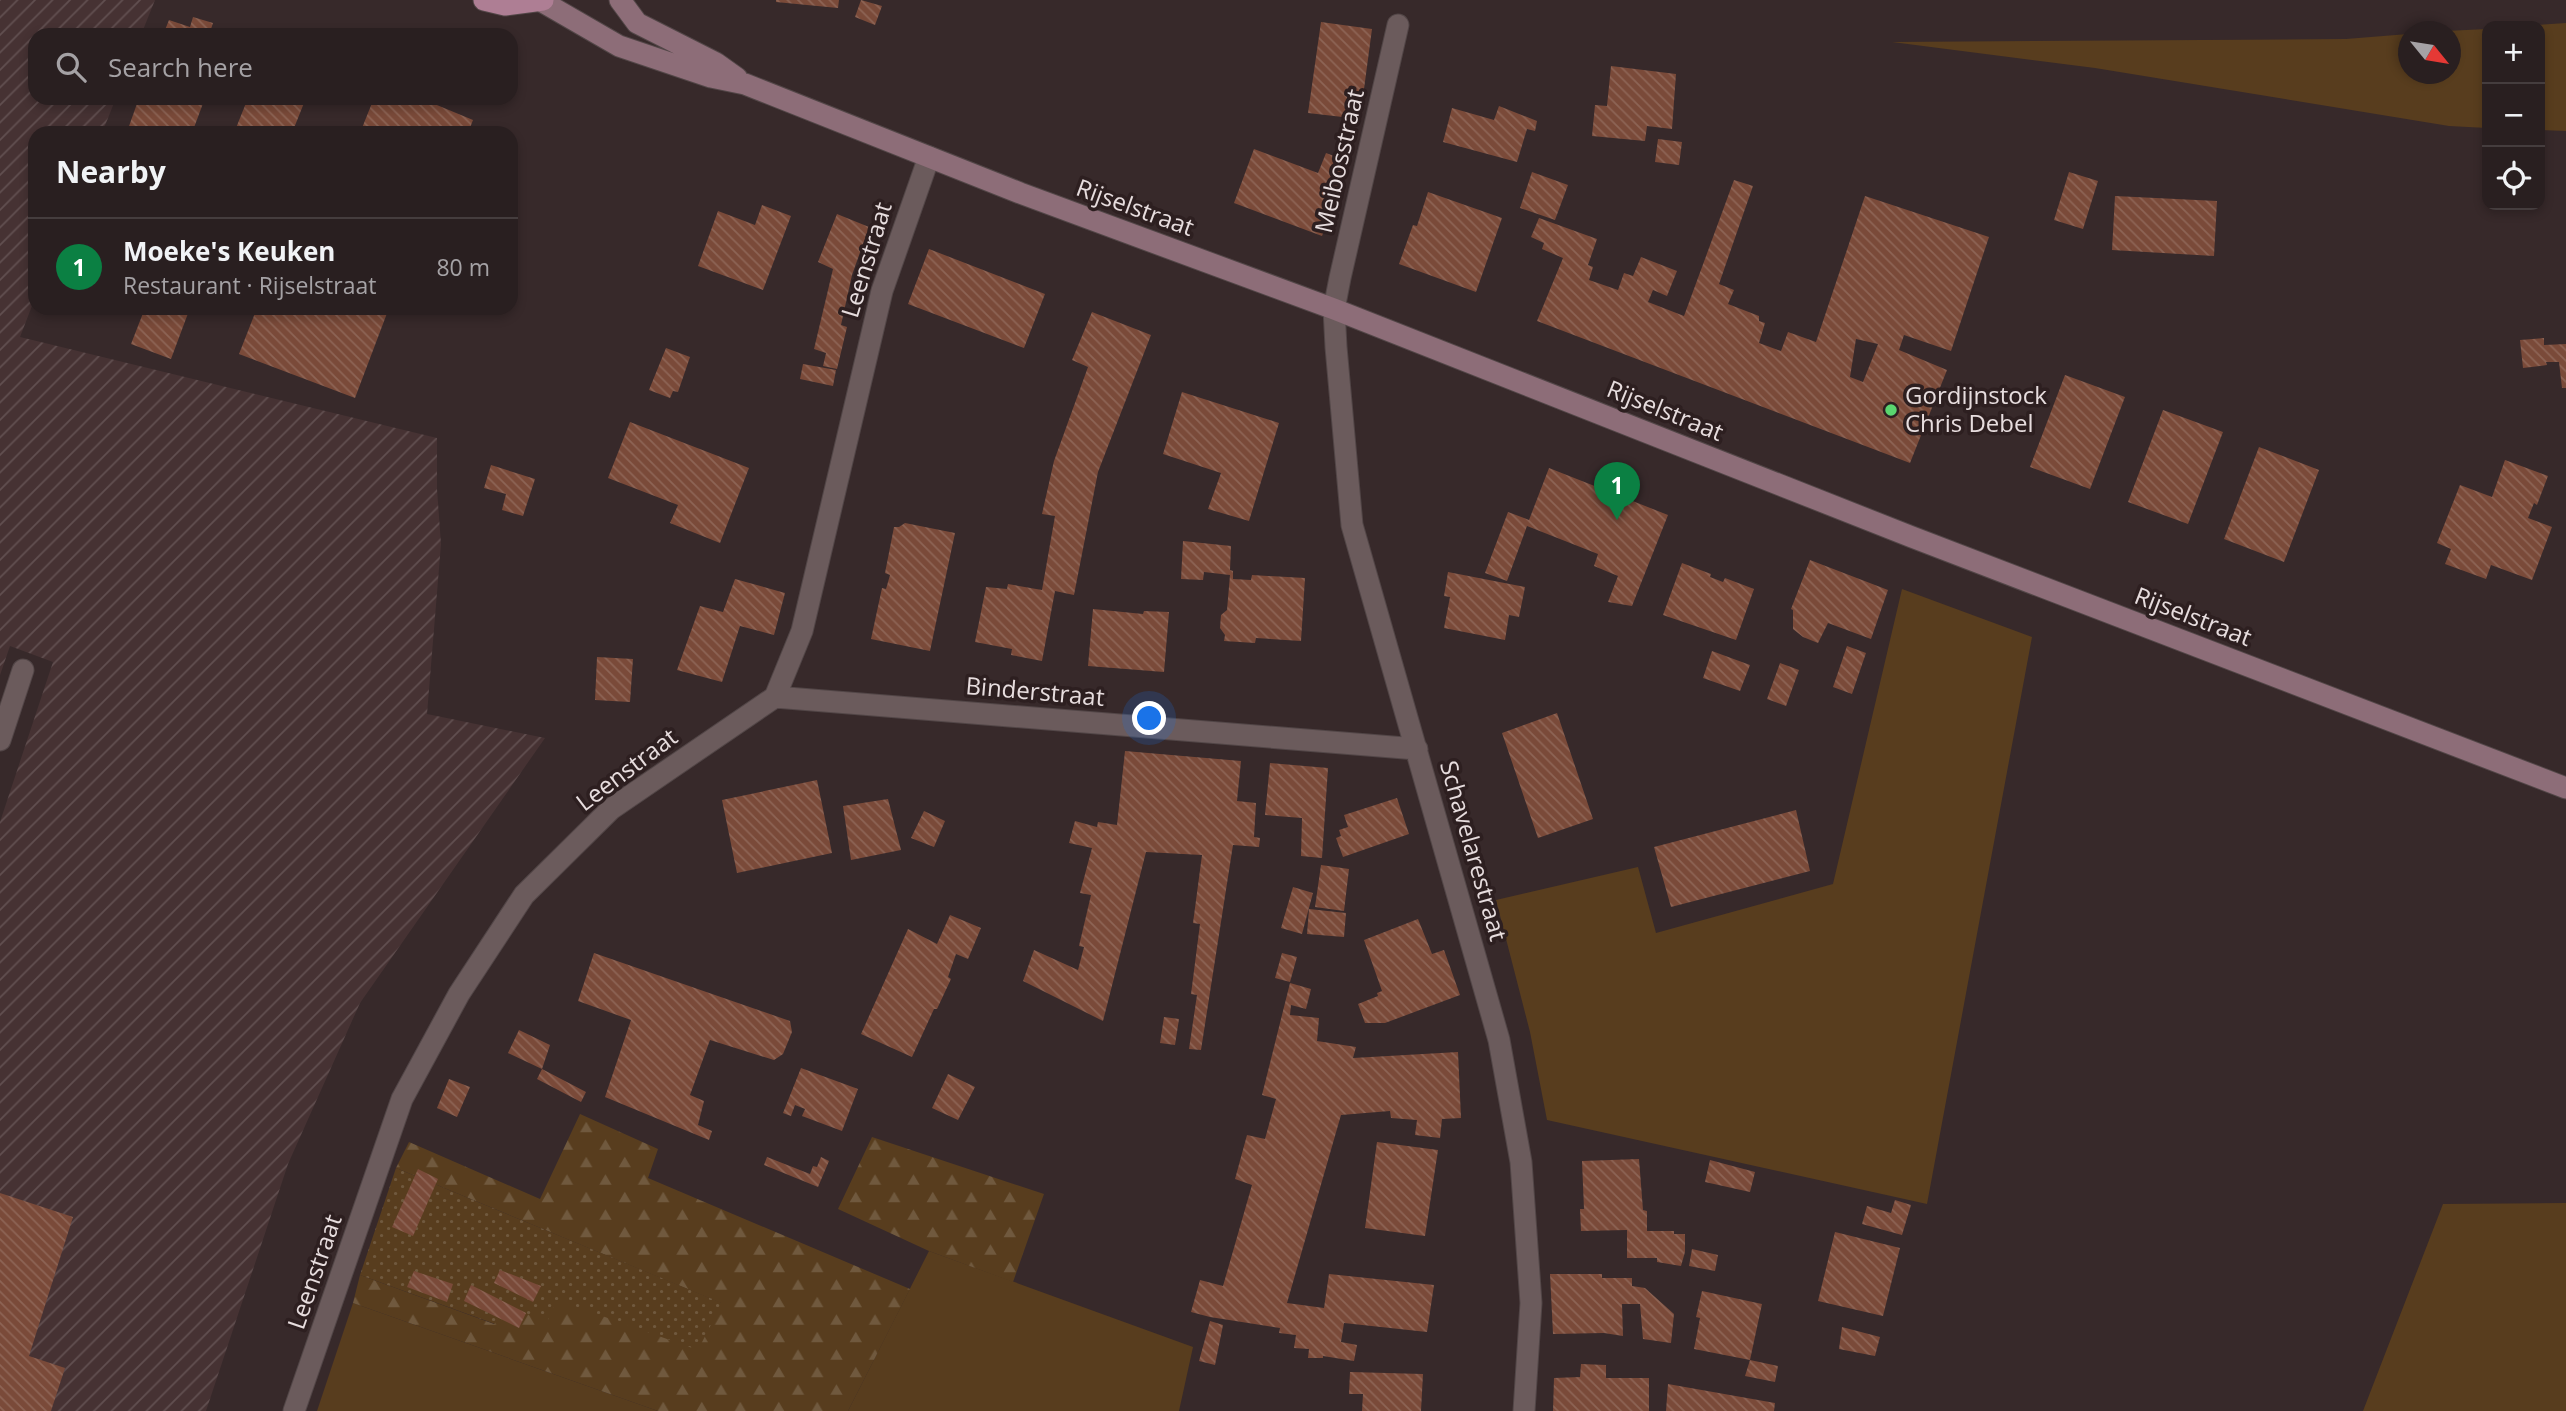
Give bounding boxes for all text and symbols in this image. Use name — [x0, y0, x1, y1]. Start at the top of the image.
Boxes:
north arrow — [2398, 21, 2461, 84]
map controls — [2482, 21, 2545, 210]
button: + — [2482, 21, 2545, 84]
search box — [28, 28, 518, 105]
icon: search — [52, 48, 90, 86]
text: Search here — [108, 49, 253, 85]
button: − — [2482, 84, 2545, 147]
street label: Meibosstraat — [1306, 85, 1371, 236]
button: locate — [2482, 147, 2545, 210]
text: Nearby — [56, 151, 166, 192]
street label: Rijselstraat — [1072, 170, 1199, 243]
street label: Leenstraat — [832, 198, 899, 321]
text: Moeke's Keuken — [123, 233, 335, 269]
text: 1 — [72, 251, 86, 283]
text: 80 m — [436, 251, 490, 283]
text: Restaurant · Rijselstraat — [123, 269, 376, 301]
street label: Rijselstraat — [1602, 371, 1729, 448]
place label: Gordijnstock Chris Debel — [1905, 378, 2047, 439]
marker: Gordijnstock Chris Debel — [1883, 402, 1899, 418]
pin: 1 — [1594, 462, 1640, 520]
street label: Rijselstraat — [2130, 578, 2257, 653]
street label: Binderstraat — [964, 668, 1106, 713]
your location — [1132, 701, 1166, 735]
street label: Leenstraat — [569, 720, 684, 818]
street label: Schavelarestraat — [1433, 757, 1516, 944]
street label: Leenstraat — [279, 1210, 349, 1333]

